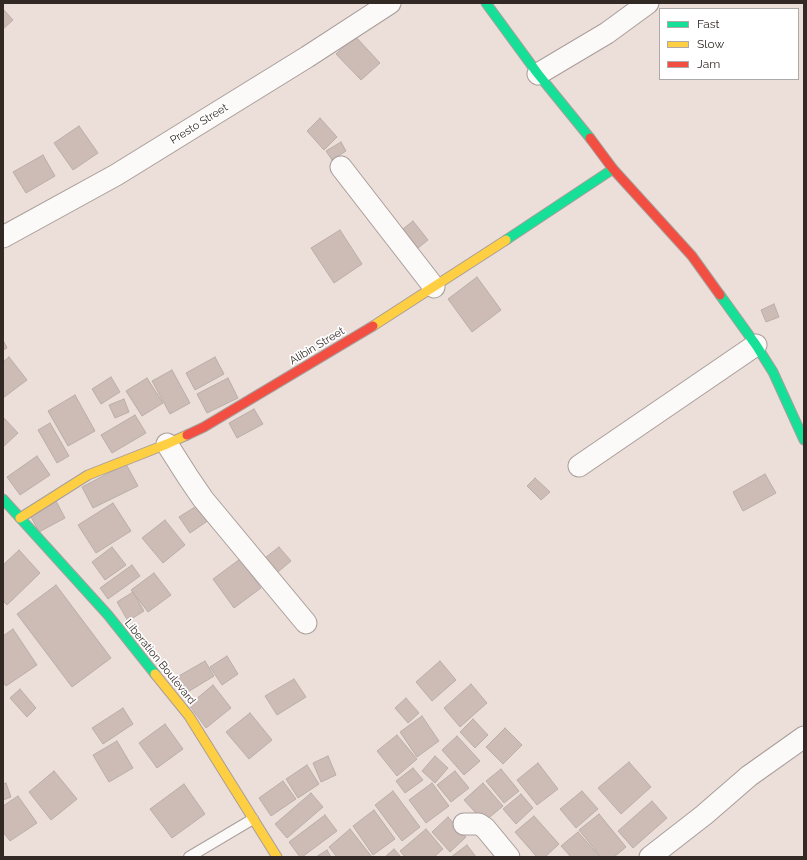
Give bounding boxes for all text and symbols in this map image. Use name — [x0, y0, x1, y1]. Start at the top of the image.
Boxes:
legend — [659, 8, 799, 80]
text: Fast — [697, 17, 720, 31]
text: Slow — [697, 37, 724, 51]
text: Jam — [697, 57, 720, 71]
street label: Presto Street — [168, 101, 230, 147]
street label: Alibin Street — [287, 324, 347, 368]
street label: Liberation Boulevard — [122, 617, 198, 707]

